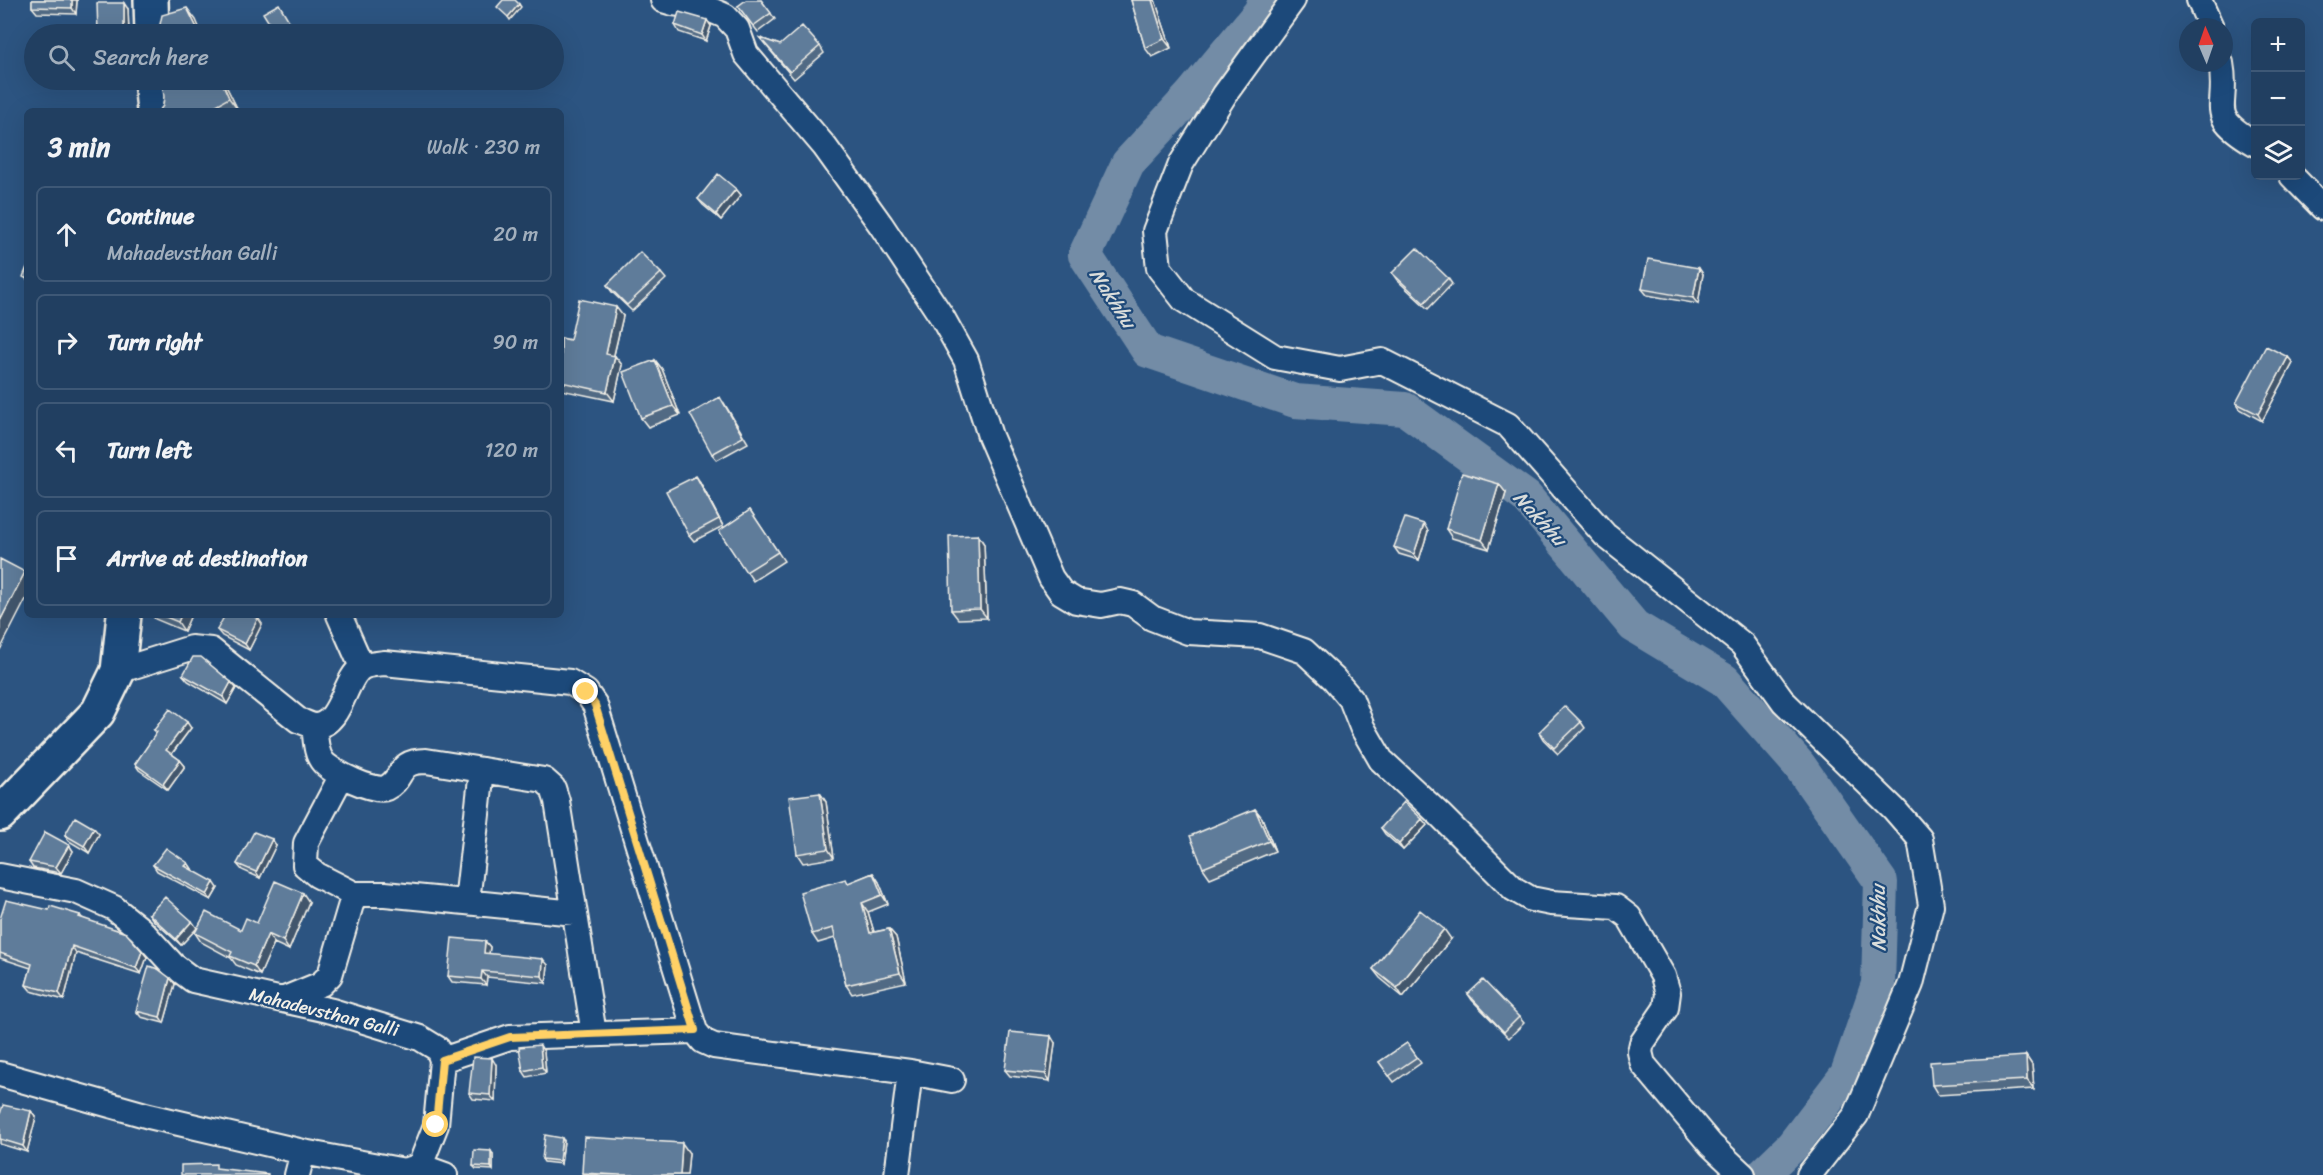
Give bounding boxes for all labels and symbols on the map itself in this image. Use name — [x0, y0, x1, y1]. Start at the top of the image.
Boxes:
north arrow — [2179, 18, 2233, 72]
water label: Nakhhu — [1080, 261, 1147, 337]
water label: Nakhhu — [1504, 482, 1577, 556]
route end — [572, 678, 598, 704]
water label: Nakhhu — [1860, 882, 1897, 951]
street label: Mahadevsthan Galli — [246, 978, 403, 1046]
route start — [422, 1111, 448, 1137]

